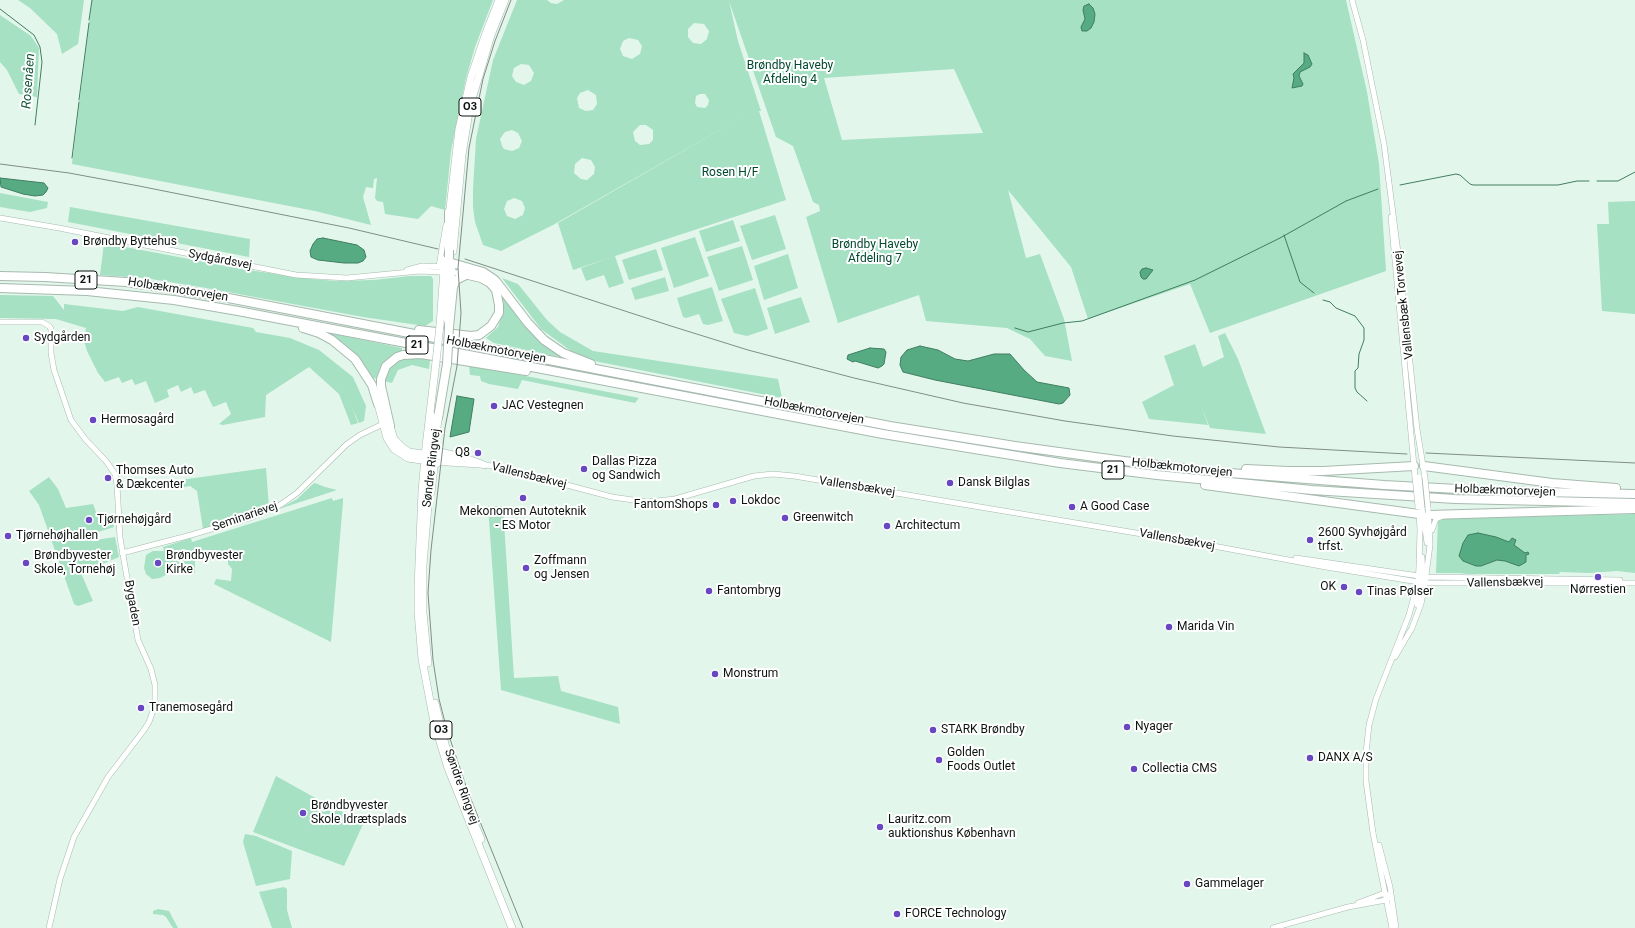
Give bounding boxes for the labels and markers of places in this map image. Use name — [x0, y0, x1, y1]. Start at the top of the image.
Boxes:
place label: Brøndby Byttehus — [83, 235, 177, 249]
marker: Brøndby Byttehus — [70, 237, 80, 247]
place label: Sydgården — [34, 331, 90, 345]
marker: Sydgården — [21, 333, 31, 343]
place label: JAC Vestegnen — [502, 399, 584, 413]
marker: JAC Vestegnen — [489, 401, 499, 411]
place label: Hermosagård — [101, 413, 174, 427]
marker: Hermosagård — [88, 415, 98, 425]
place label: Q8 — [455, 446, 470, 460]
marker: Q8 — [473, 448, 483, 458]
place label: Dallas Pizza og Sandwich — [592, 455, 660, 483]
place label: Thomses Auto & Dækcenter — [116, 464, 194, 492]
marker: Dallas Pizza og Sandwich — [579, 464, 589, 474]
marker: Thomses Auto & Dækcenter — [103, 473, 113, 483]
place label: Dansk Bilglas — [958, 476, 1030, 490]
marker: Dansk Bilglas — [945, 478, 955, 488]
marker: Mekonomen Autoteknik - ES Motor — [518, 493, 528, 503]
place label: Lokdoc — [741, 494, 780, 508]
marker: Lokdoc — [728, 496, 738, 506]
place label: FantomShops — [634, 498, 708, 512]
marker: FantomShops — [711, 500, 721, 510]
place label: A Good Case — [1080, 500, 1149, 514]
marker: A Good Case — [1067, 502, 1077, 512]
place label: Mekonomen Autoteknik - ES Motor — [460, 505, 586, 533]
place label: Greenwitch — [793, 511, 853, 525]
place label: Tjørnehøjgård — [97, 513, 171, 527]
marker: Greenwitch — [780, 513, 790, 523]
marker: Tjørnehøjgård — [84, 515, 94, 525]
place label: Architectum — [895, 519, 960, 533]
marker: Architectum — [882, 521, 892, 531]
place label: 2600 Syvhøjgård trfst. — [1318, 526, 1407, 554]
place label: Tjørnehøjhallen — [16, 529, 98, 543]
marker: Tjørnehøjhallen — [3, 531, 13, 541]
marker: 2600 Syvhøjgård trfst. — [1305, 535, 1315, 545]
place label: Brøndbyvester Skole, Tornehøj — [34, 549, 115, 577]
place label: Brøndbyvester Kirke — [166, 549, 243, 577]
place label: Zoffmann og Jensen — [534, 554, 589, 582]
marker: Brøndbyvester Skole, Tornehøj — [21, 558, 31, 568]
marker: Brøndbyvester Kirke — [153, 558, 163, 568]
marker: Zoffmann og Jensen — [521, 563, 531, 573]
marker: Nørrestien — [1593, 572, 1603, 582]
place label: OK — [1320, 580, 1336, 594]
marker: OK — [1339, 582, 1349, 592]
place label: Nørrestien — [1570, 583, 1626, 597]
place label: Fantombryg — [717, 584, 781, 598]
place label: Tinas Pølser — [1367, 585, 1433, 599]
marker: Fantombryg — [704, 586, 714, 596]
marker: Tinas Pølser — [1354, 587, 1364, 597]
place label: Marida Vin — [1177, 620, 1234, 634]
marker: Marida Vin — [1164, 622, 1174, 632]
place label: Monstrum — [723, 667, 778, 681]
marker: Monstrum — [710, 669, 720, 679]
place label: Tranemosegård — [149, 701, 233, 715]
marker: Tranemosegård — [136, 703, 146, 713]
place label: Nyager — [1135, 720, 1173, 734]
marker: Nyager — [1122, 722, 1132, 732]
place label: STARK Brøndby — [941, 723, 1025, 737]
marker: STARK Brøndby — [928, 725, 938, 735]
place label: Golden Foods Outlet — [947, 746, 1015, 774]
place label: DANX A/S — [1318, 751, 1373, 765]
marker: DANX A/S — [1305, 753, 1315, 763]
marker: Golden Foods Outlet — [934, 755, 944, 765]
place label: Collectia CMS — [1142, 762, 1217, 776]
marker: Collectia CMS — [1129, 764, 1139, 774]
place label: Brøndbyvester Skole Idrætsplads — [311, 799, 407, 827]
marker: Brøndbyvester Skole Idrætsplads — [298, 808, 308, 818]
place label: Lauritz.com auktionshus København — [888, 813, 1016, 841]
marker: Lauritz.com auktionshus København — [875, 822, 885, 832]
place label: Gammelager — [1195, 877, 1264, 891]
marker: Gammelager — [1182, 879, 1192, 889]
place label: FORCE Technology — [905, 907, 1006, 921]
marker: FORCE Technology — [892, 909, 902, 919]

